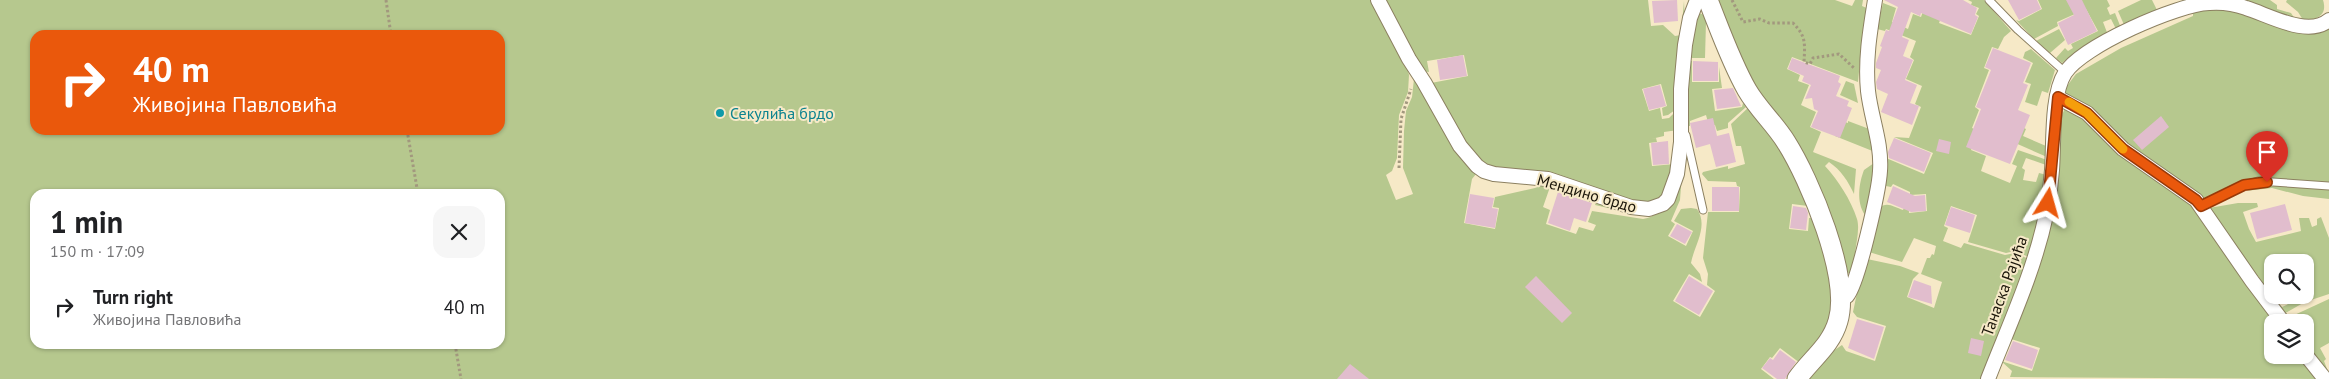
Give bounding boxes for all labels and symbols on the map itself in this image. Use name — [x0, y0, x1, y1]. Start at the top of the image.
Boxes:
place label: Секулића брдо — [730, 103, 834, 123]
marker: Секулића брдо — [714, 107, 726, 119]
pin — [2246, 131, 2288, 182]
street label: Мендино брдо — [1535, 169, 1639, 217]
position arrow — [2021, 176, 2073, 228]
street label: Танаска Рајића — [1977, 233, 2031, 339]

